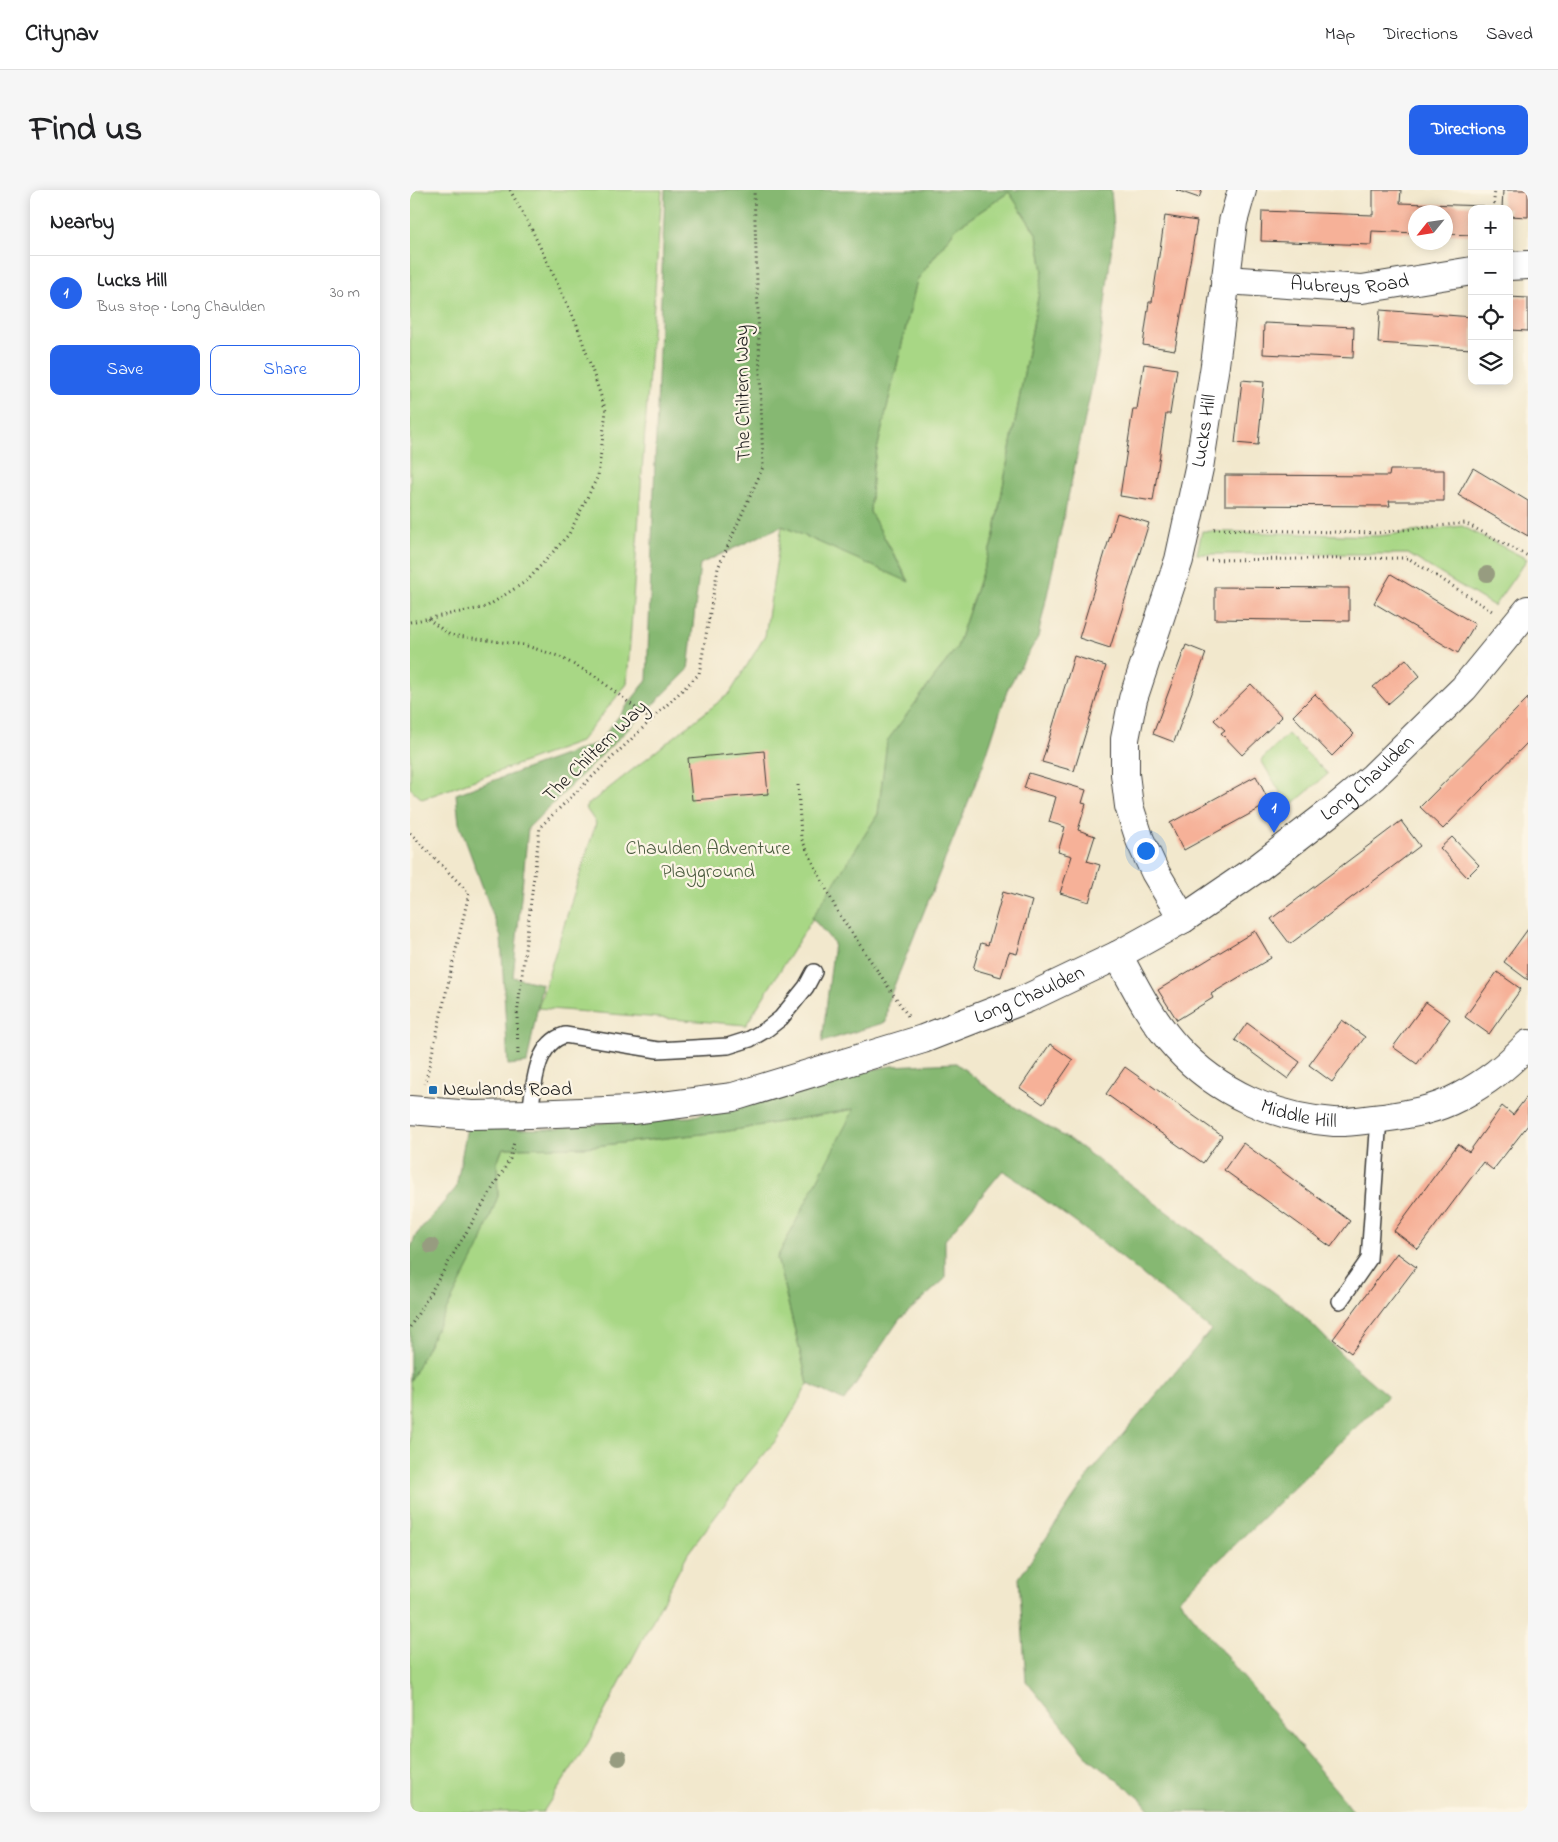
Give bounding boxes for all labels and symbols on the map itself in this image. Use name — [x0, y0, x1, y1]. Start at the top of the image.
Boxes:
north arrow — [1408, 205, 1453, 250]
street label: Aubreys Road — [1289, 267, 1411, 303]
street label: The Chiltern Way — [728, 324, 760, 462]
street label: Lucks Hill — [1185, 392, 1225, 469]
street label: The Chiltern Way — [537, 694, 655, 810]
street label: Long Chaulden — [1315, 729, 1422, 829]
pin: 1 — [1258, 792, 1290, 833]
park label: Chaulden Adventure Playground — [625, 835, 791, 888]
your location — [1133, 838, 1159, 864]
street label: Long Chaulden — [970, 958, 1090, 1032]
place label: Newlands Road — [443, 1076, 572, 1105]
marker: Newlands Road — [427, 1084, 439, 1096]
street label: Middle Hill — [1256, 1092, 1337, 1137]

